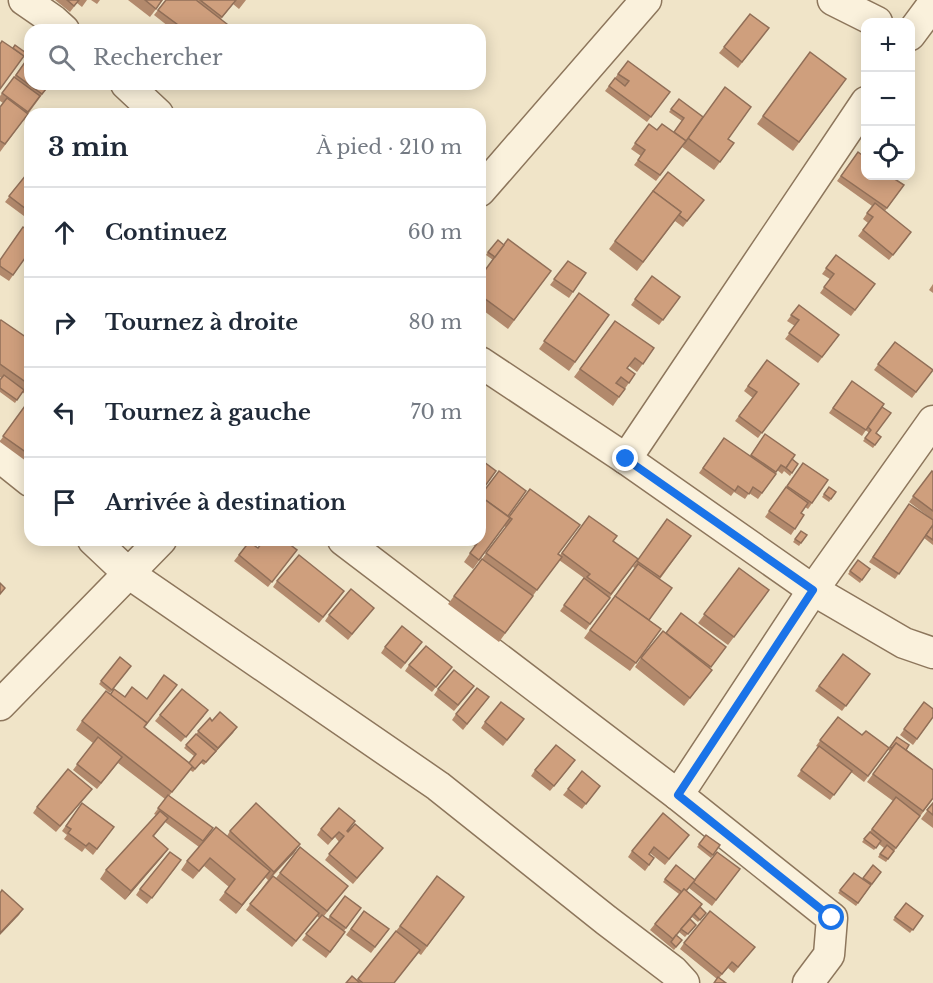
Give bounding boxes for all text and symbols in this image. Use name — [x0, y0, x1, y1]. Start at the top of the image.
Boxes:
map controls — [861, 18, 915, 180]
button: + — [861, 18, 915, 72]
search box — [24, 24, 486, 90]
icon: search — [45, 41, 78, 74]
text: Rechercher — [93, 44, 223, 71]
button: − — [861, 72, 915, 126]
button: locate — [861, 126, 915, 180]
text: 3 min — [48, 131, 129, 163]
text: À pied · 210 m — [316, 135, 462, 159]
icon: ahead — [48, 216, 81, 249]
text: Continuez — [105, 219, 227, 246]
text: 60 m — [408, 220, 462, 244]
icon: right — [48, 306, 81, 339]
text: Tournez à droite — [105, 309, 298, 336]
text: 80 m — [408, 310, 462, 334]
icon: left — [48, 396, 81, 429]
text: Tournez à gauche — [105, 399, 311, 426]
text: 70 m — [410, 400, 462, 424]
route end — [612, 445, 638, 471]
icon: arrive — [48, 486, 81, 519]
text: Arrivée à destination — [105, 489, 346, 516]
route start — [818, 904, 844, 930]

